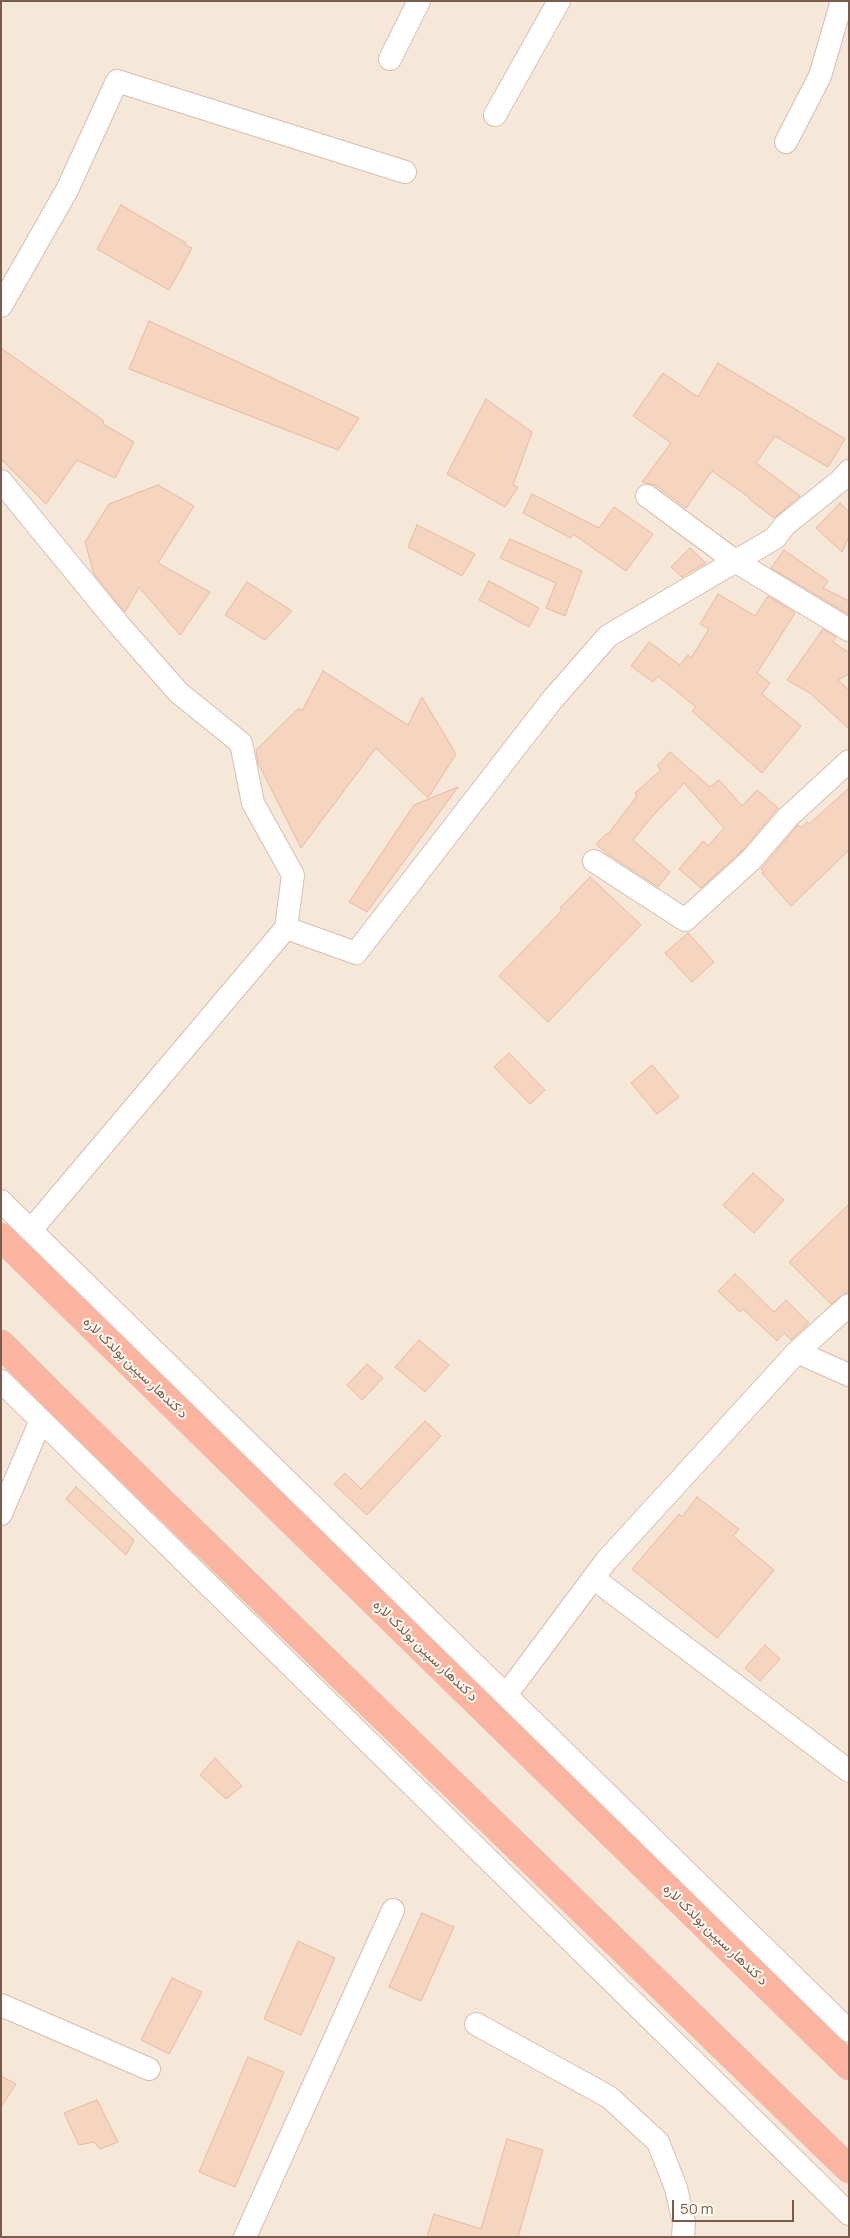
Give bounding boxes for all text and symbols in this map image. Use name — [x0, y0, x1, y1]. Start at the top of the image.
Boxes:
street label: د کندهار سپین بولدک لاره — [79, 1314, 191, 1422]
street label: د کندهار سپین بولدک لاره — [369, 1597, 481, 1705]
street label: د کندهار سپین بولدک لاره — [659, 1881, 771, 1989]
scale bar — [675, 2190, 798, 2222]
text: 50 m — [680, 2198, 714, 2219]

